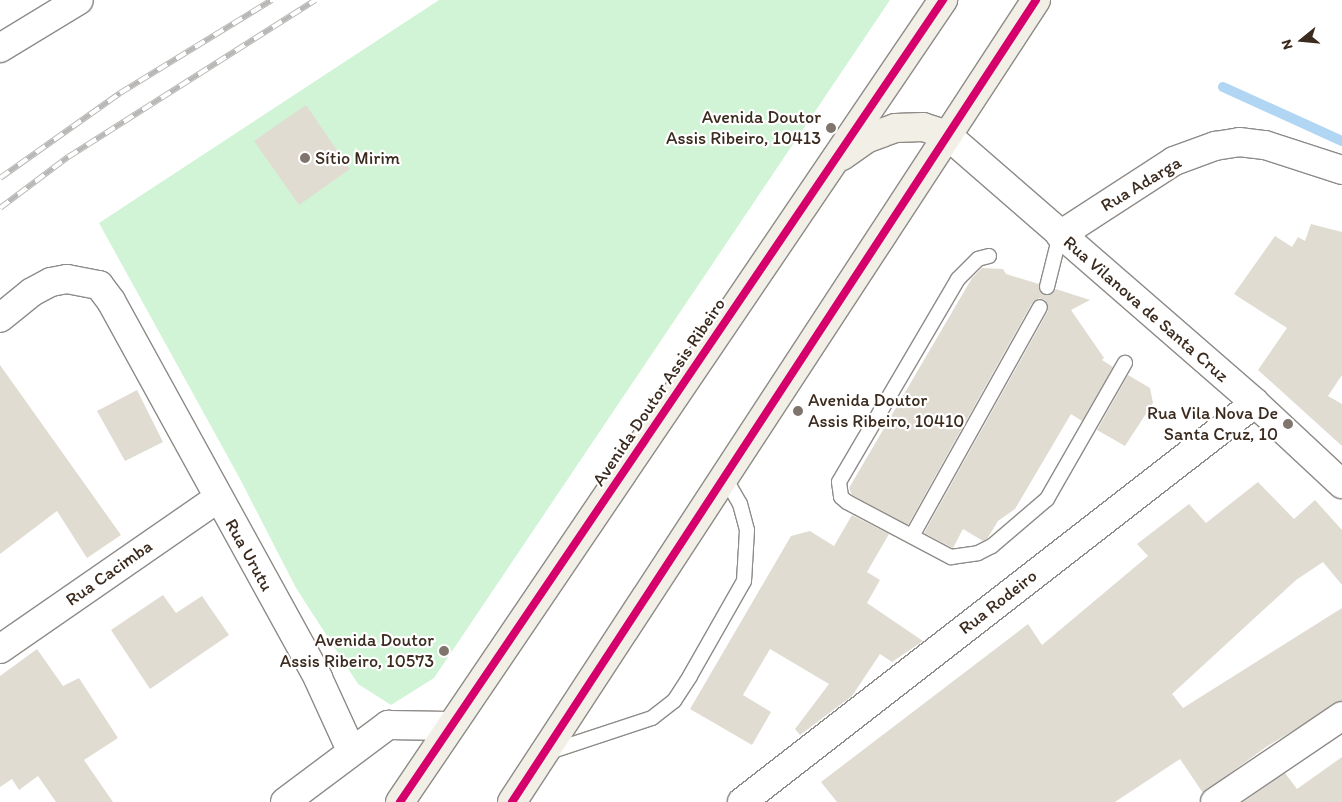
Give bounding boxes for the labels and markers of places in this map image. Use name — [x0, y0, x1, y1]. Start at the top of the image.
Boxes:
place label: Avenida Doutor Assis Ribeiro, 10413 — [666, 107, 821, 150]
marker: Avenida Doutor Assis Ribeiro, 10413 — [825, 122, 837, 134]
place label: Sítio Mirim — [315, 147, 399, 169]
marker: Sítio Mirim — [299, 152, 311, 164]
place label: Avenida Doutor Assis Ribeiro, 10410 — [808, 390, 964, 432]
place label: Rua Vila Nova De Santa Cruz, 10 — [1148, 403, 1278, 446]
marker: Avenida Doutor Assis Ribeiro, 10410 — [792, 405, 804, 417]
marker: Rua Vila Nova De Santa Cruz, 10 — [1282, 418, 1294, 430]
place label: Avenida Doutor Assis Ribeiro, 10573 — [280, 630, 434, 672]
marker: Avenida Doutor Assis Ribeiro, 10573 — [438, 645, 450, 657]

